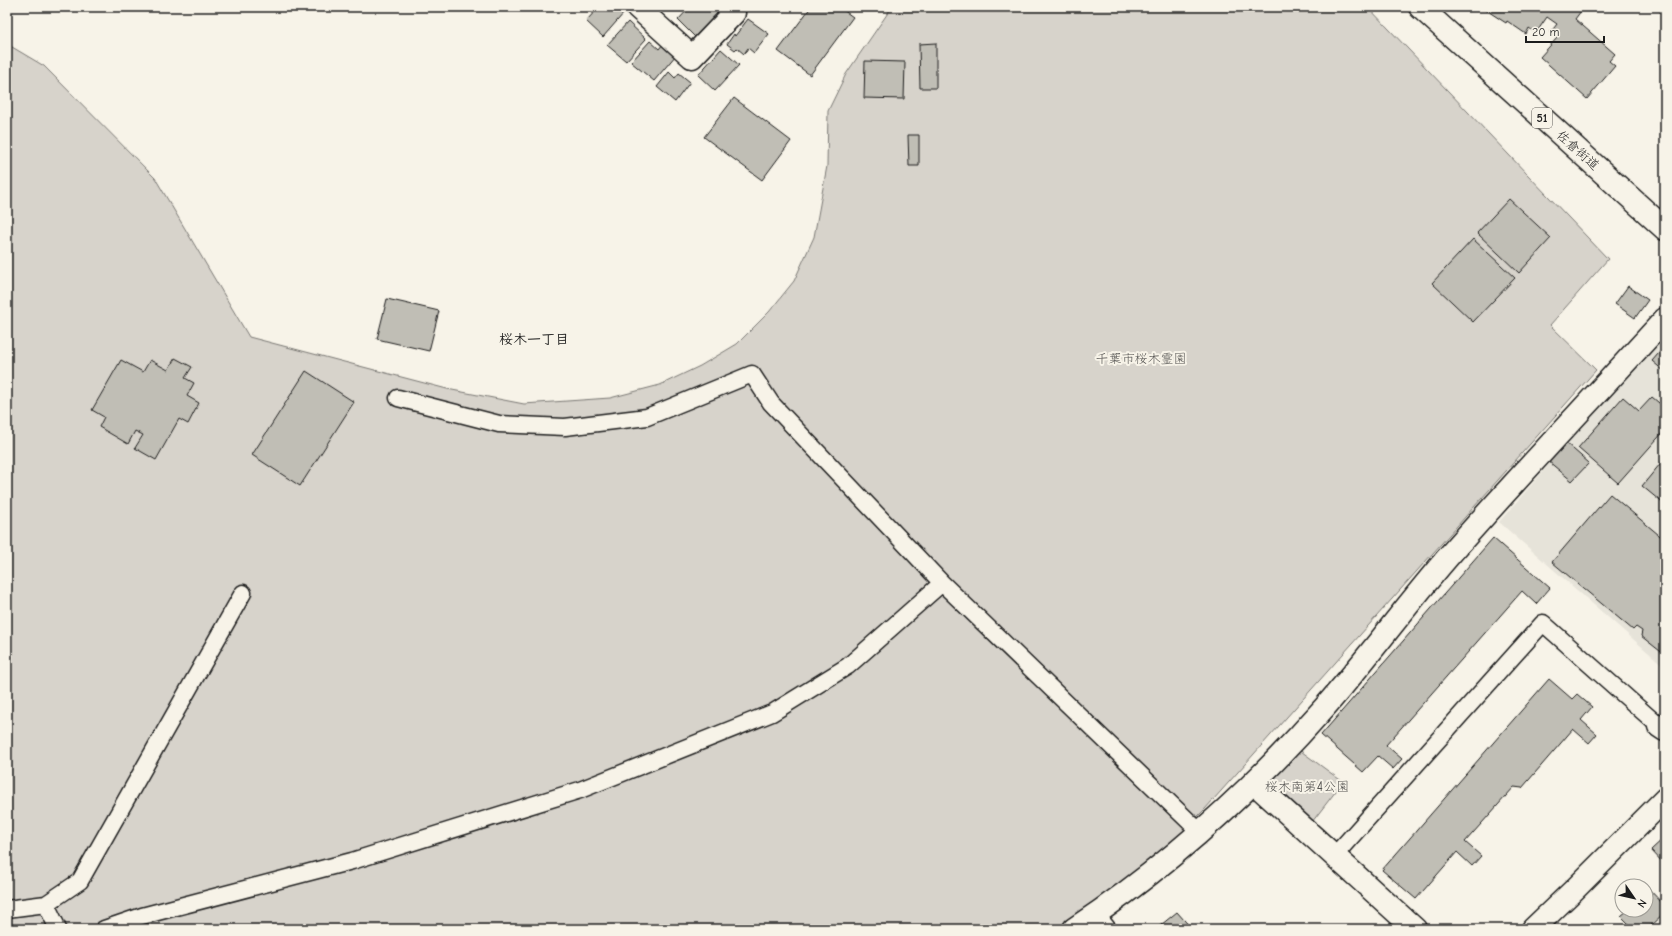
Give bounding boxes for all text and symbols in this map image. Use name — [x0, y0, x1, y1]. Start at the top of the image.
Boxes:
scale bar — [1526, 18, 1604, 44]
text: 20 m — [1532, 25, 1560, 39]
road number: 51 — [1532, 108, 1552, 128]
street label: 佐倉街道 — [1554, 127, 1602, 173]
district label: 桜木一丁目 — [499, 331, 569, 348]
park label: 千葉市桜木霊園 — [1095, 351, 1187, 366]
park label: 桜木南第4公園 — [1265, 779, 1349, 794]
north arrow — [1614, 878, 1654, 918]
text: N — [1634, 897, 1649, 910]

